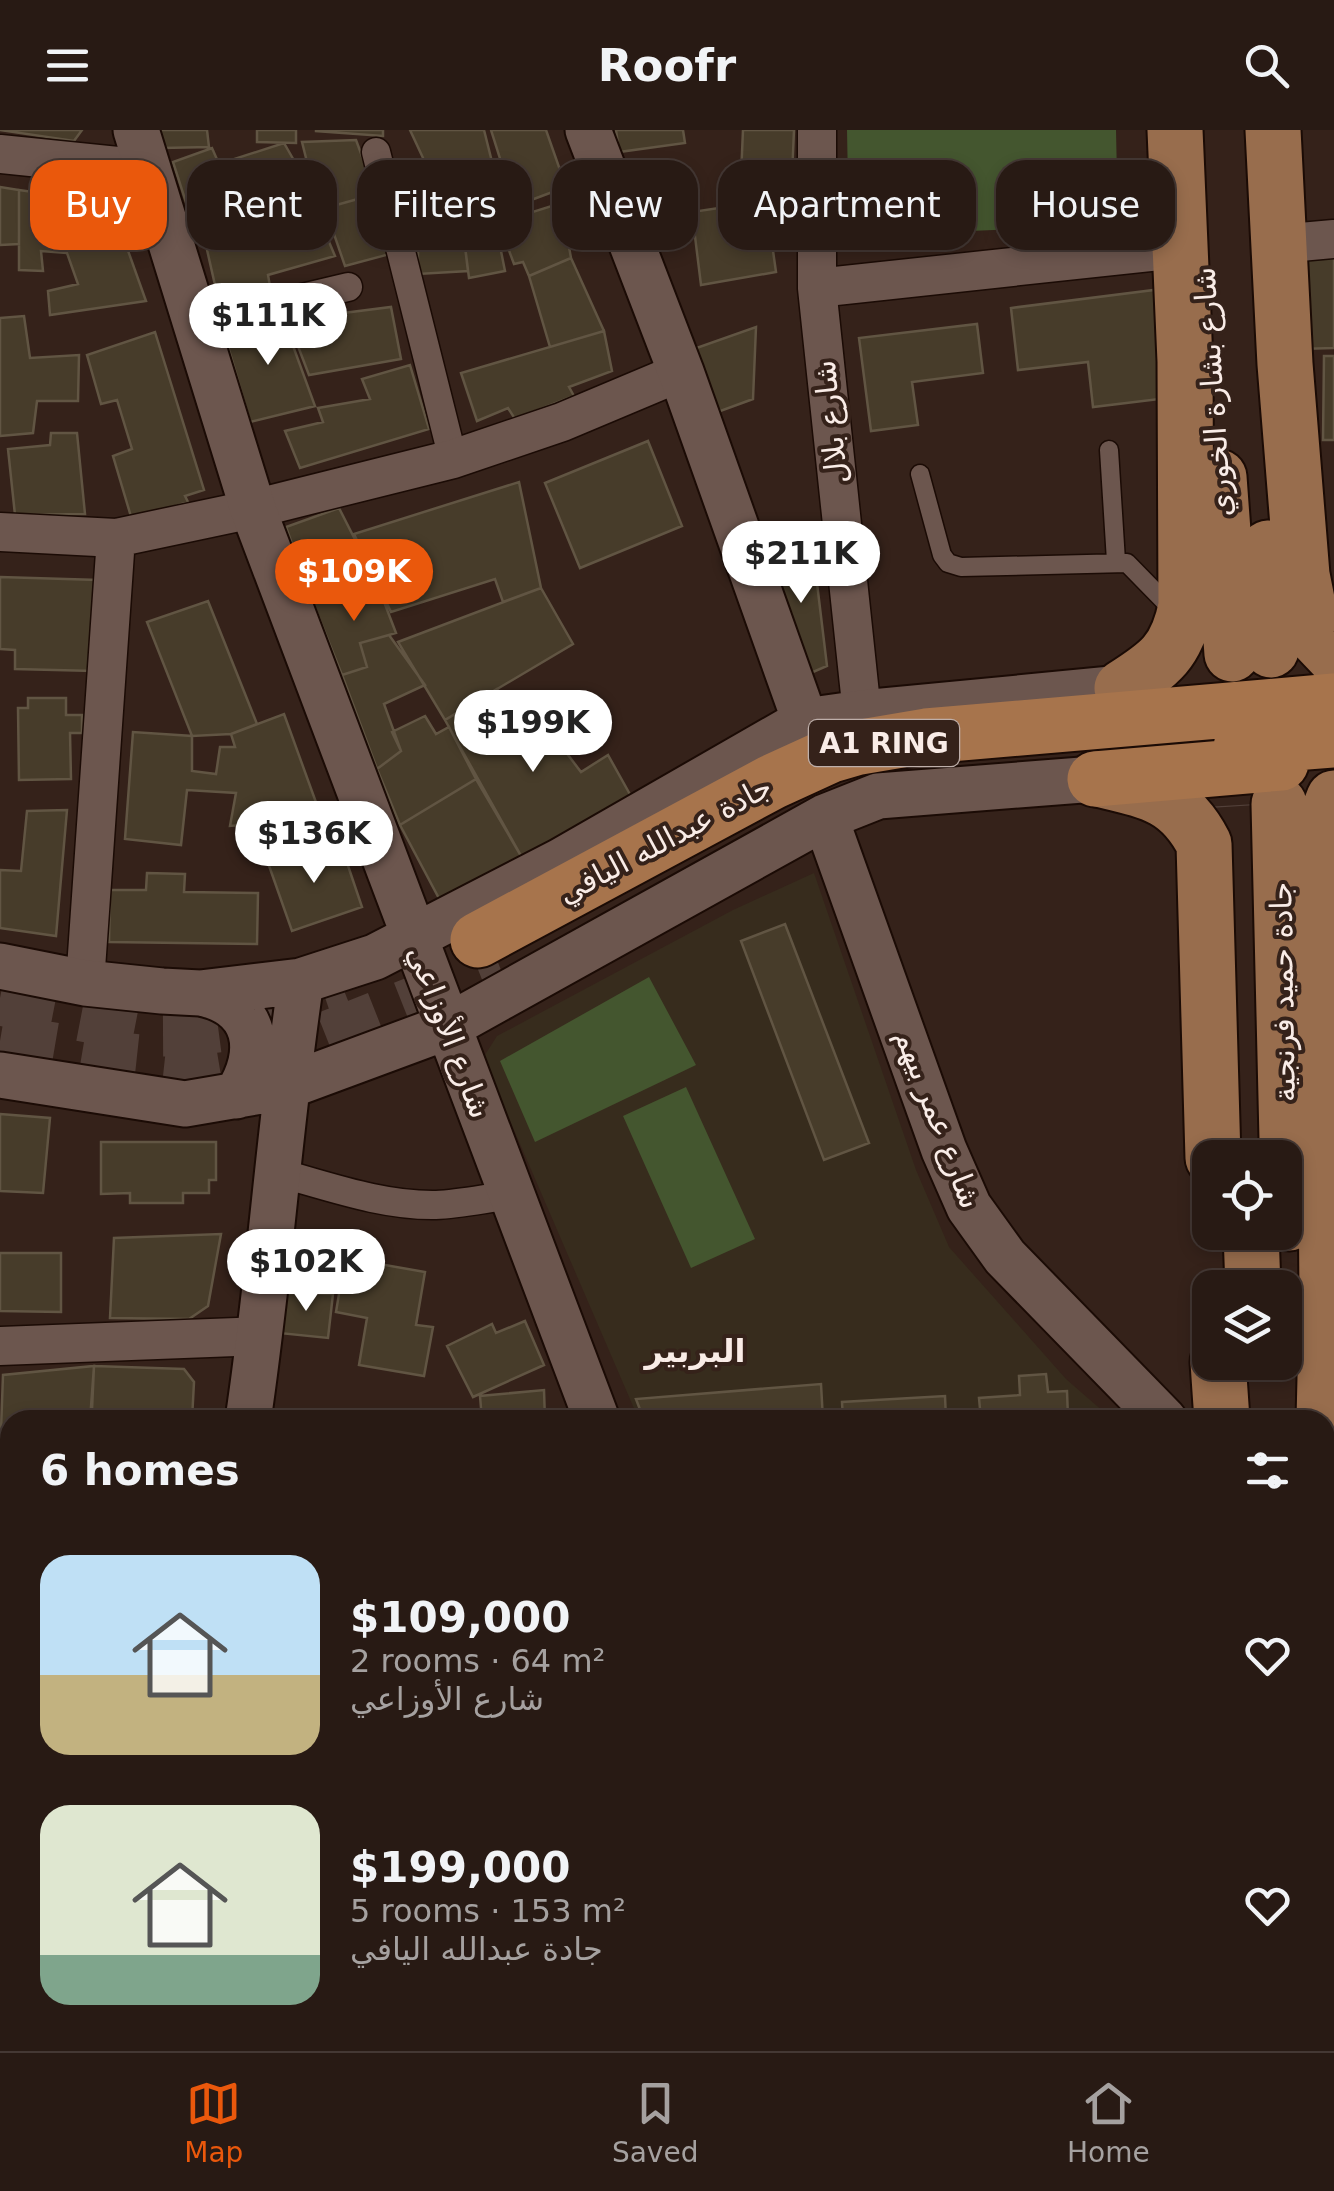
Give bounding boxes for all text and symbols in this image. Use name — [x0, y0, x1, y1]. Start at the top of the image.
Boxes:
icon: menu — [40, 38, 95, 93]
icon: search — [1239, 38, 1294, 93]
text: Roofr — [598, 39, 736, 92]
chip: Buy — [30, 160, 167, 250]
chip: Rent — [187, 160, 337, 250]
chip: Filters — [357, 160, 532, 250]
chip: New — [552, 160, 698, 250]
chip: Apartment — [718, 160, 976, 250]
chip: House — [996, 160, 1175, 250]
street label: شارع بشارة الخوري — [1186, 266, 1239, 518]
pin: $111K — [198, 283, 338, 368]
text: $111K — [211, 296, 325, 334]
street label: شارع بلال — [807, 358, 854, 486]
pin: $211K — [731, 521, 871, 606]
text: $211K — [744, 534, 858, 572]
pin: $109K — [284, 539, 424, 624]
text: $109K — [297, 552, 411, 590]
pin: $199K — [463, 690, 603, 775]
text: $199K — [476, 703, 590, 741]
road number: A1 RING — [809, 720, 959, 766]
street label: جادة عبدالله اليافي — [552, 768, 778, 912]
pin: $136K — [244, 801, 384, 886]
text: $136K — [257, 814, 371, 852]
street label: جادة حميد فرنجية — [1263, 882, 1302, 1102]
street label: شارع الأوزاعي — [400, 940, 500, 1123]
street label: شارع عمر بيهم — [887, 1024, 989, 1214]
map controls — [1192, 1140, 1302, 1380]
button: locate — [1192, 1140, 1302, 1250]
pin: $102K — [236, 1229, 376, 1314]
text: $102K — [249, 1242, 363, 1280]
button: layers — [1192, 1270, 1302, 1380]
district label: البربير — [643, 1332, 745, 1370]
icon: filters — [1240, 1443, 1295, 1498]
text: 6 homes — [40, 1446, 240, 1495]
text: $109,000 — [350, 1593, 571, 1642]
icon: home — [120, 1595, 240, 1715]
icon: heart — [1240, 1628, 1295, 1683]
text: 2 rooms · 64 m² — [350, 1642, 605, 1680]
text: شارع الأوزاعي — [350, 1680, 544, 1718]
text: $199,000 — [350, 1843, 571, 1892]
icon: home — [120, 1845, 240, 1965]
icon: heart — [1240, 1878, 1295, 1933]
text: 5 rooms · 153 m² — [350, 1892, 626, 1930]
text: جادة عبدالله اليافي — [350, 1930, 603, 1968]
tab: Map — [184, 2076, 243, 2169]
tab: Saved — [612, 2076, 698, 2169]
tab: Home — [1067, 2076, 1150, 2169]

